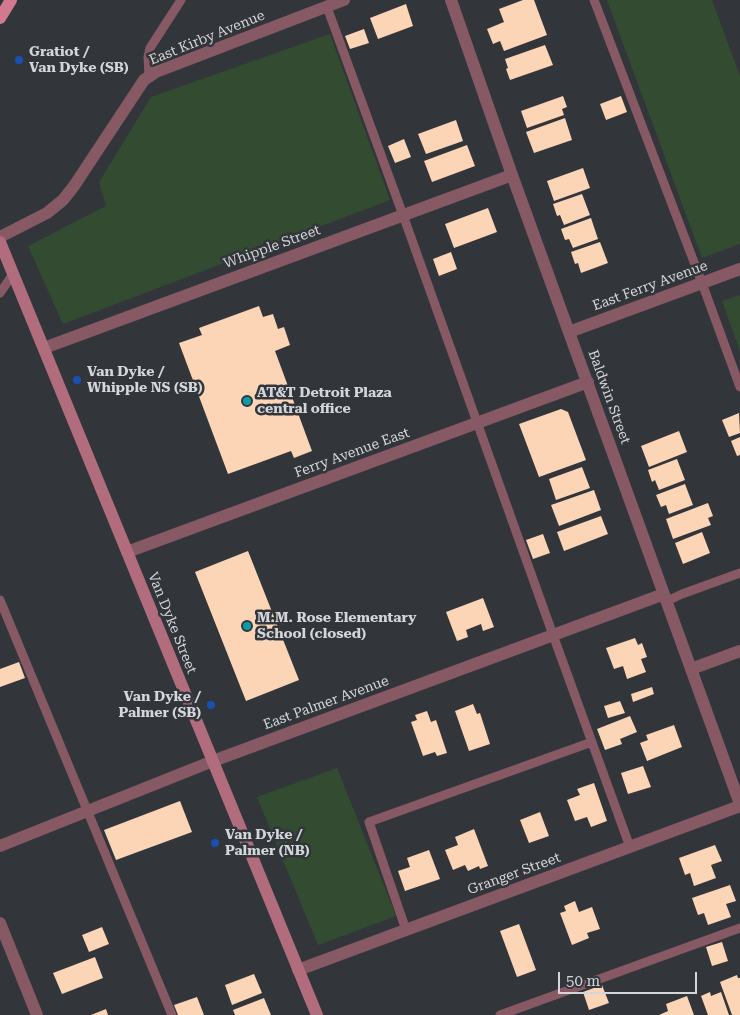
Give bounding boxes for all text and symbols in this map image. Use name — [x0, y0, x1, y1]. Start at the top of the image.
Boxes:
street label: East Kirby Avenue — [147, 7, 267, 69]
place label: Gratiot / Van Dyke (SB) — [29, 44, 129, 76]
marker: Gratiot / Van Dyke (SB) — [13, 54, 25, 66]
street label: Whipple Street — [221, 222, 323, 272]
street label: East Ferry Avenue — [590, 257, 710, 315]
street label: Baldwin Street — [584, 348, 634, 446]
place label: Van Dyke / Whipple NS (SB) — [87, 364, 203, 397]
marker: Van Dyke / Whipple NS (SB) — [71, 374, 83, 386]
place label: AT&T Detroit Plaza central office — [257, 385, 392, 418]
marker: AT&T Detroit Plaza central office — [241, 395, 253, 407]
street label: Ferry Avenue East — [292, 424, 412, 482]
street label: Van Dyke Street — [144, 570, 200, 676]
place label: M.M. Rose Elementary School (closed) — [257, 610, 416, 642]
marker: M.M. Rose Elementary School (closed) — [241, 620, 253, 632]
street label: East Palmer Avenue — [261, 672, 391, 734]
place label: Van Dyke / Palmer (SB) — [118, 689, 201, 722]
marker: Van Dyke / Palmer (SB) — [205, 699, 217, 711]
place label: Van Dyke / Palmer (NB) — [225, 827, 309, 860]
marker: Van Dyke / Palmer (NB) — [209, 837, 221, 849]
street label: Granger Street — [465, 849, 563, 899]
scale bar — [560, 962, 699, 994]
text: 50 m — [566, 972, 600, 990]

